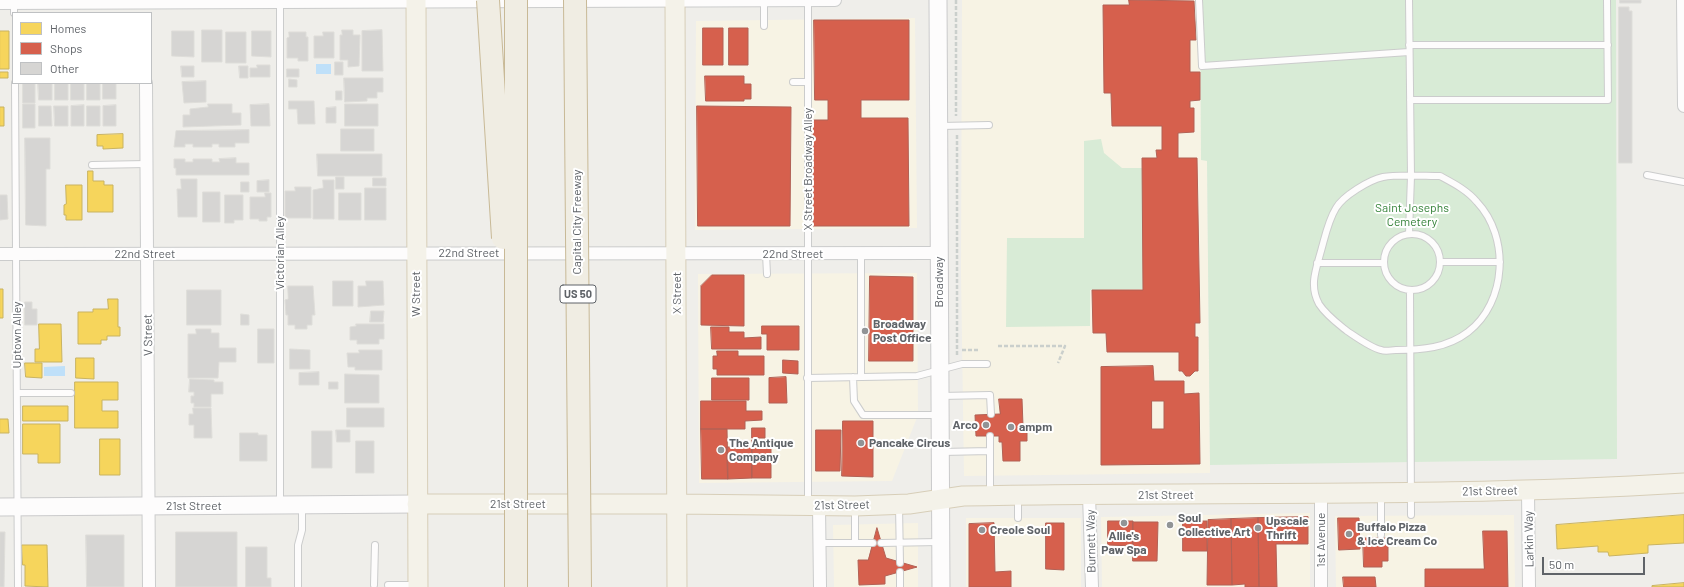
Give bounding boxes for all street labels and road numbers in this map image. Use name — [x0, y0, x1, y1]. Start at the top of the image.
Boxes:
street label: X Street Broadway Alley — [801, 108, 815, 230]
street label: Capital City Freeway — [570, 169, 584, 275]
street label: Victorian Alley — [273, 216, 287, 290]
street label: 22nd Street — [439, 246, 499, 260]
street label: 22nd Street — [115, 247, 175, 261]
street label: 22nd Street — [763, 247, 823, 261]
street label: Broadway — [932, 256, 946, 308]
street label: W Street — [409, 271, 423, 317]
street label: X Street — [670, 272, 684, 314]
road number: US 50 — [560, 285, 596, 303]
street label: Uptown Alley — [10, 302, 24, 368]
street label: V Street — [140, 314, 156, 356]
street label: 21st Street — [1462, 483, 1518, 499]
street label: 21st Street — [1138, 488, 1194, 502]
street label: 21st Street — [490, 497, 546, 511]
street label: 21st Street — [814, 497, 870, 513]
street label: 21st Street — [166, 499, 222, 513]
street label: Burnett Way — [1083, 509, 1099, 573]
street label: Larkin Way — [1521, 510, 1537, 568]
street label: 1st Avenue — [1314, 513, 1328, 567]

